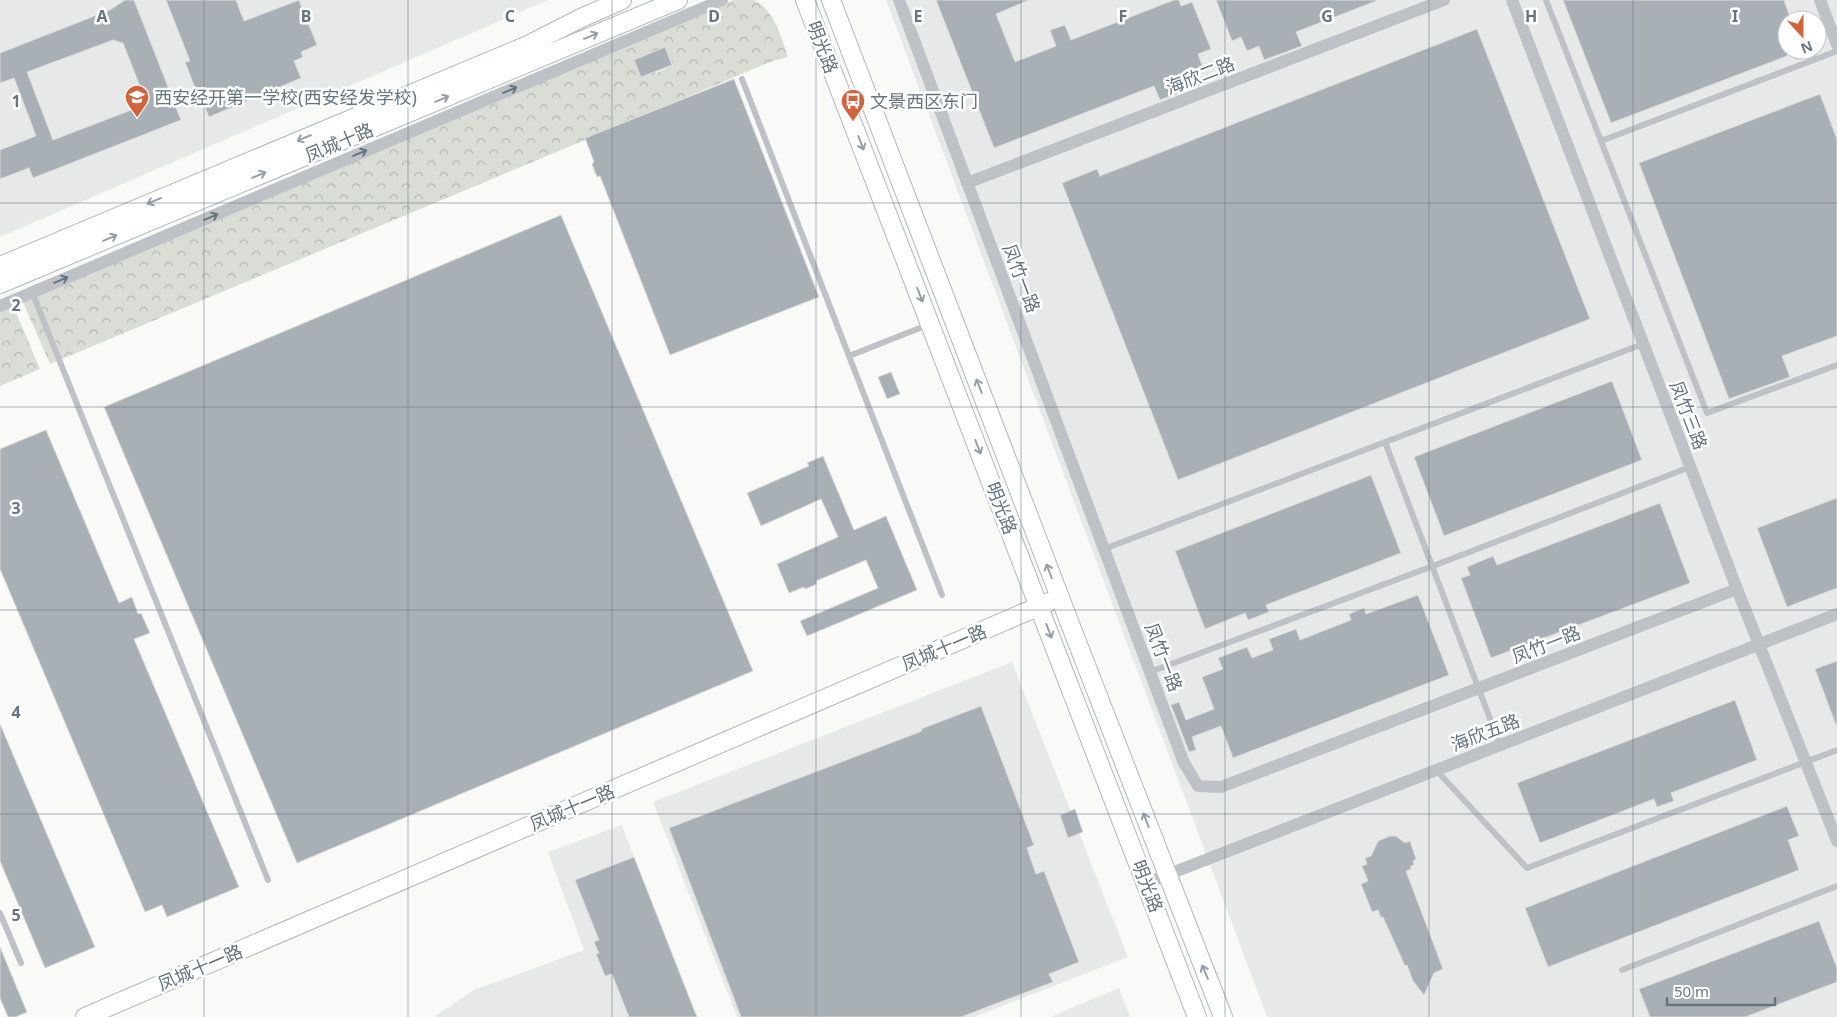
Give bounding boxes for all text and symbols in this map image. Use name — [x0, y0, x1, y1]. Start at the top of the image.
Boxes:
text: A — [96, 5, 108, 27]
text: B — [301, 5, 311, 27]
text: C — [505, 5, 515, 27]
text: D — [708, 5, 720, 27]
text: E — [914, 5, 923, 27]
text: F — [1119, 5, 1127, 27]
text: G — [1321, 5, 1333, 27]
text: H — [1525, 5, 1537, 27]
text: I — [1732, 5, 1738, 27]
north arrow — [1777, 10, 1827, 60]
street label: 明光路 — [802, 17, 844, 77]
one-way arrow — [584, 31, 599, 40]
text: N — [1798, 37, 1816, 59]
street label: 海欣二路 — [1162, 51, 1238, 99]
school or university icon: 西安经开第一学校(西安经发学校) — [124, 84, 150, 118]
one-way arrow — [502, 84, 517, 94]
place label: 西安经开第一学校(西安经发学校) — [154, 85, 417, 109]
bus stop icon: 文景西区东门 — [840, 88, 866, 122]
place label: 文景西区东门 — [870, 89, 978, 113]
text: 1 — [11, 90, 21, 112]
one-way arrow — [434, 94, 449, 103]
street label: 凤城十路 — [301, 117, 377, 167]
one-way arrow — [297, 134, 312, 144]
one-way arrow — [857, 135, 866, 151]
one-way arrow — [352, 148, 367, 158]
one-way arrow — [251, 170, 266, 180]
one-way arrow — [147, 197, 162, 206]
one-way arrow — [203, 211, 218, 221]
one-way arrow — [102, 233, 117, 242]
street label: 凤竹一路 — [998, 240, 1046, 316]
one-way arrow — [53, 275, 68, 284]
one-way arrow — [915, 287, 925, 302]
text: 2 — [11, 294, 21, 316]
street label: 凤竹三路 — [1665, 377, 1713, 453]
one-way arrow — [974, 379, 983, 394]
one-way arrow — [974, 438, 983, 454]
street label: 明光路 — [981, 478, 1023, 538]
text: 3 — [11, 497, 21, 519]
one-way arrow — [1044, 564, 1053, 579]
street label: 凤城十一路 — [898, 618, 990, 676]
street label: 凤竹一路 — [1140, 619, 1188, 695]
street label: 凤竹一路 — [1508, 620, 1584, 668]
one-way arrow — [1045, 623, 1054, 638]
text: 4 — [11, 701, 21, 723]
street label: 海欣五路 — [1447, 708, 1523, 756]
street label: 凤城十一路 — [526, 778, 618, 836]
one-way arrow — [1140, 813, 1150, 828]
street label: 明光路 — [1127, 856, 1169, 916]
text: 5 — [11, 904, 21, 926]
street label: 凤城十一路 — [154, 938, 246, 996]
one-way arrow — [1200, 965, 1209, 980]
scale bar — [1667, 974, 1774, 1006]
text: 50 m — [1674, 981, 1709, 1001]

